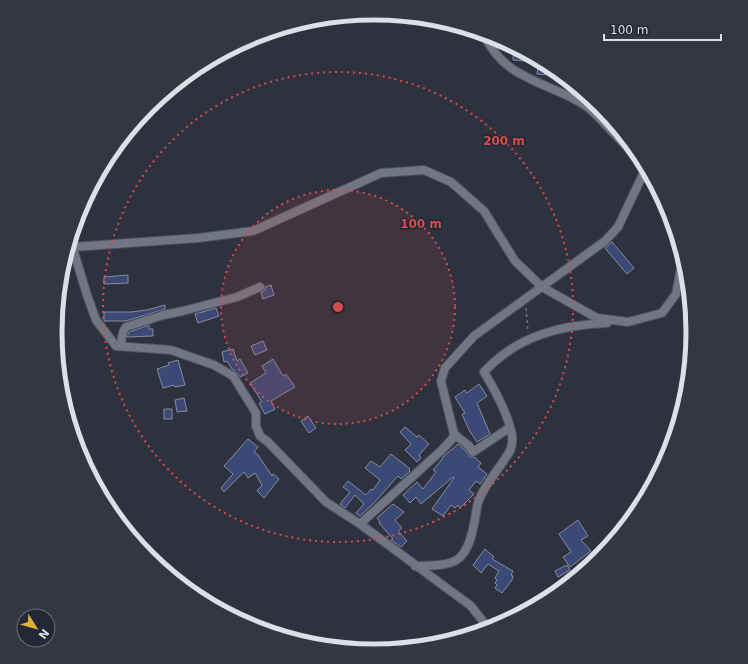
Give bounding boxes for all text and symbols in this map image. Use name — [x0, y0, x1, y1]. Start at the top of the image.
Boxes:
scale bar — [604, 16, 721, 42]
text: 100 m — [610, 23, 648, 37]
text: 200 m — [483, 134, 525, 148]
text: 100 m — [400, 217, 442, 231]
centre of rings — [331, 300, 345, 314]
north arrow — [16, 608, 56, 648]
text: N — [36, 626, 52, 641]

